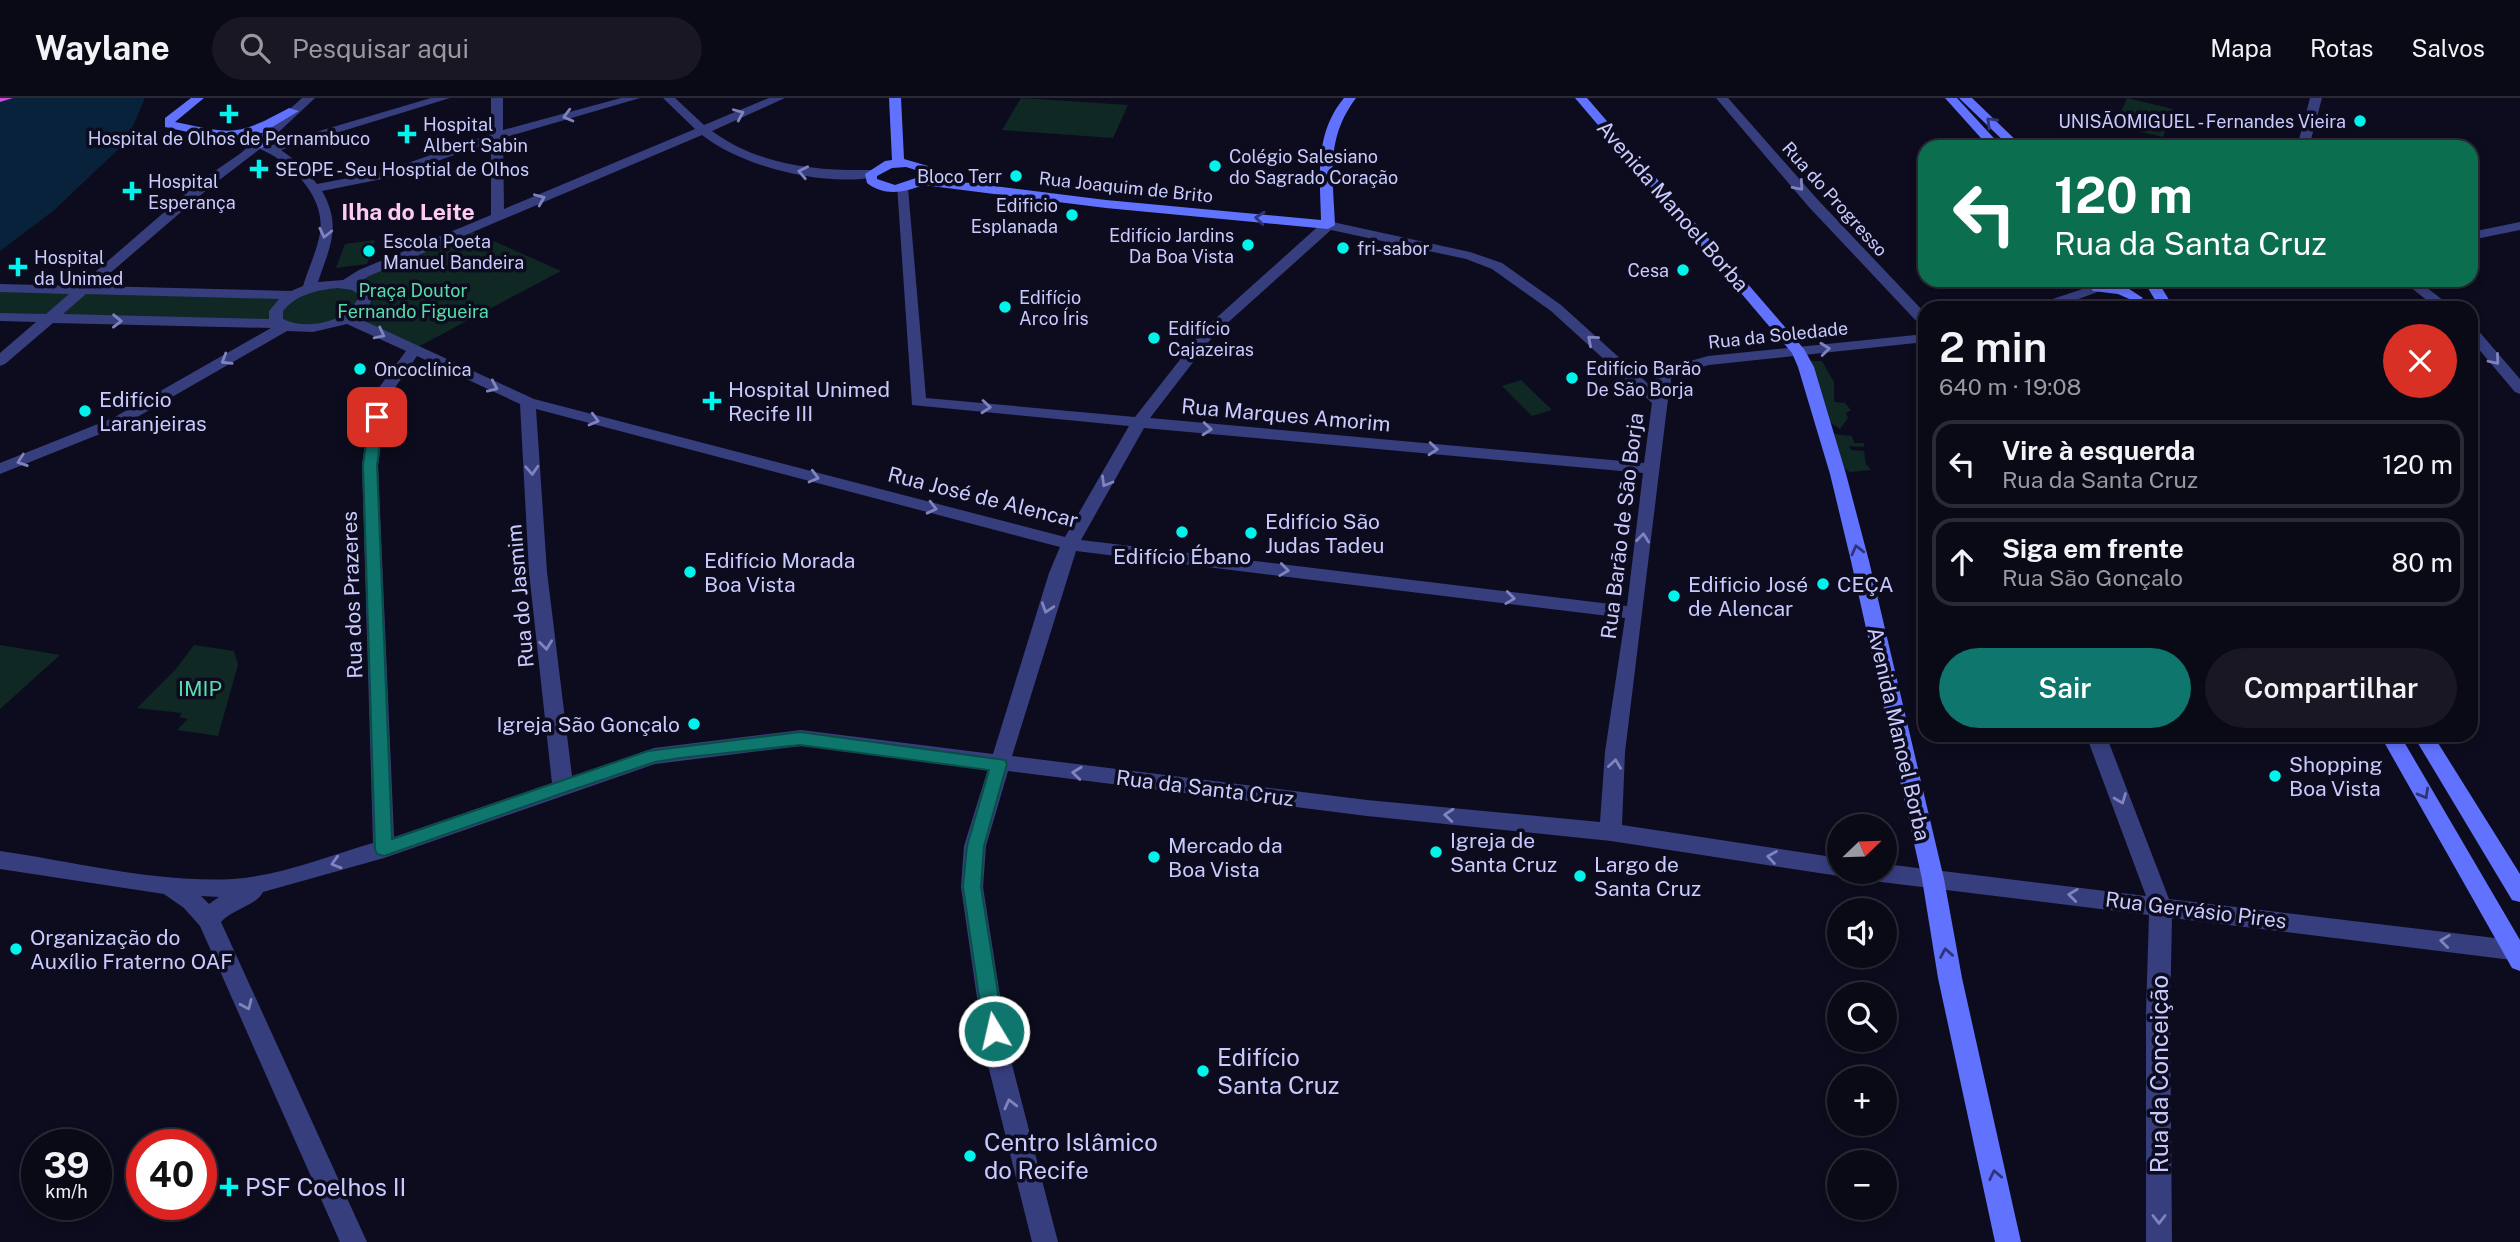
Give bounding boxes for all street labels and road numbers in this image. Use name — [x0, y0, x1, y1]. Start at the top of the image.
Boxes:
street label: Avenida Manoel Borba — [1592, 115, 1754, 297]
street label: Rua do Progresso — [1778, 137, 1892, 261]
street label: Rua Joaquim de Brito — [1038, 167, 1214, 207]
street label: Rua da Soledade — [1707, 317, 1849, 353]
street label: Rua Marques Amorim — [1180, 393, 1392, 437]
street label: Rua Barão de São Borja — [1596, 411, 1648, 641]
street label: Rua José de Alencar — [885, 461, 1081, 533]
street label: Rua dos Prazeres — [337, 511, 367, 679]
street label: Rua do Jasmim — [501, 523, 539, 669]
street label: Avenida Manoel Borba — [1862, 625, 1936, 843]
street label: Rua da Santa Cruz — [1115, 765, 1295, 811]
street label: Rua Gervásio Pires — [2104, 886, 2288, 934]
street label: Rua da Conceição — [2145, 975, 2173, 1173]

